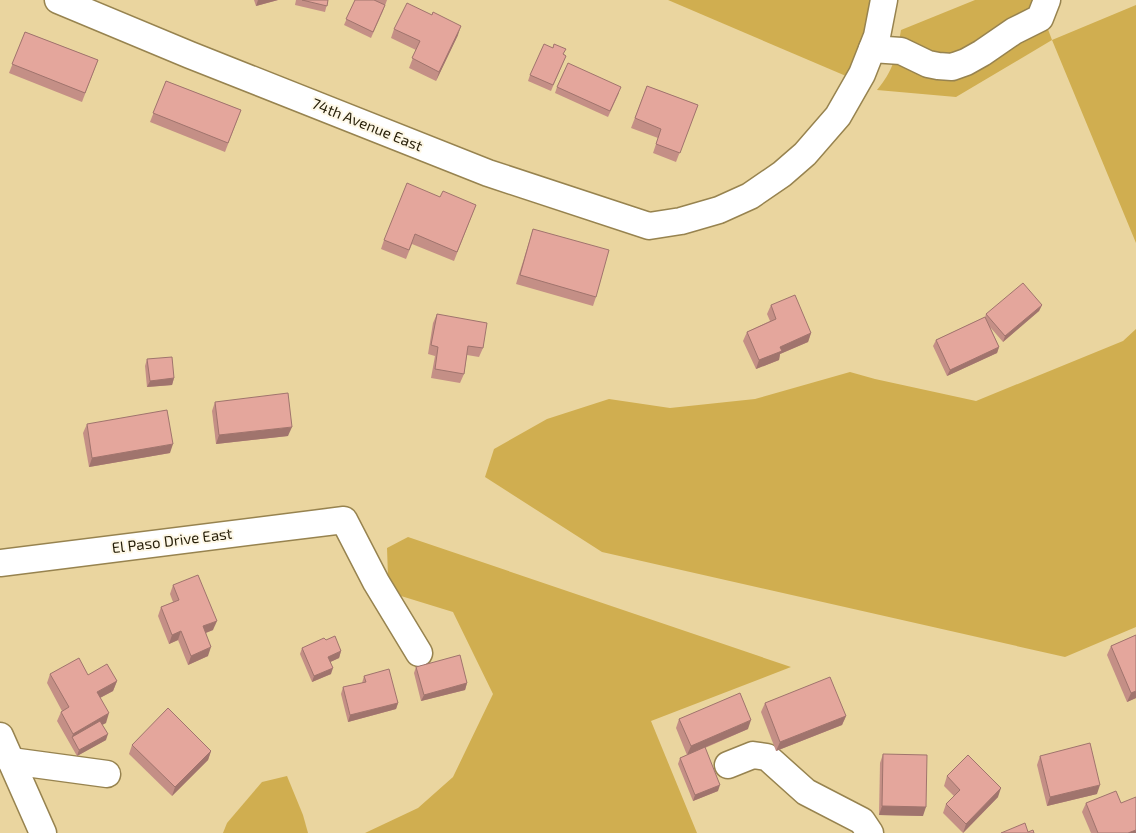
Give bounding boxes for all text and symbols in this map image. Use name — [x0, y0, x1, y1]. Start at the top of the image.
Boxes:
street label: 74th Avenue East — [309, 94, 426, 155]
street label: El Paso Drive East — [111, 524, 233, 556]

